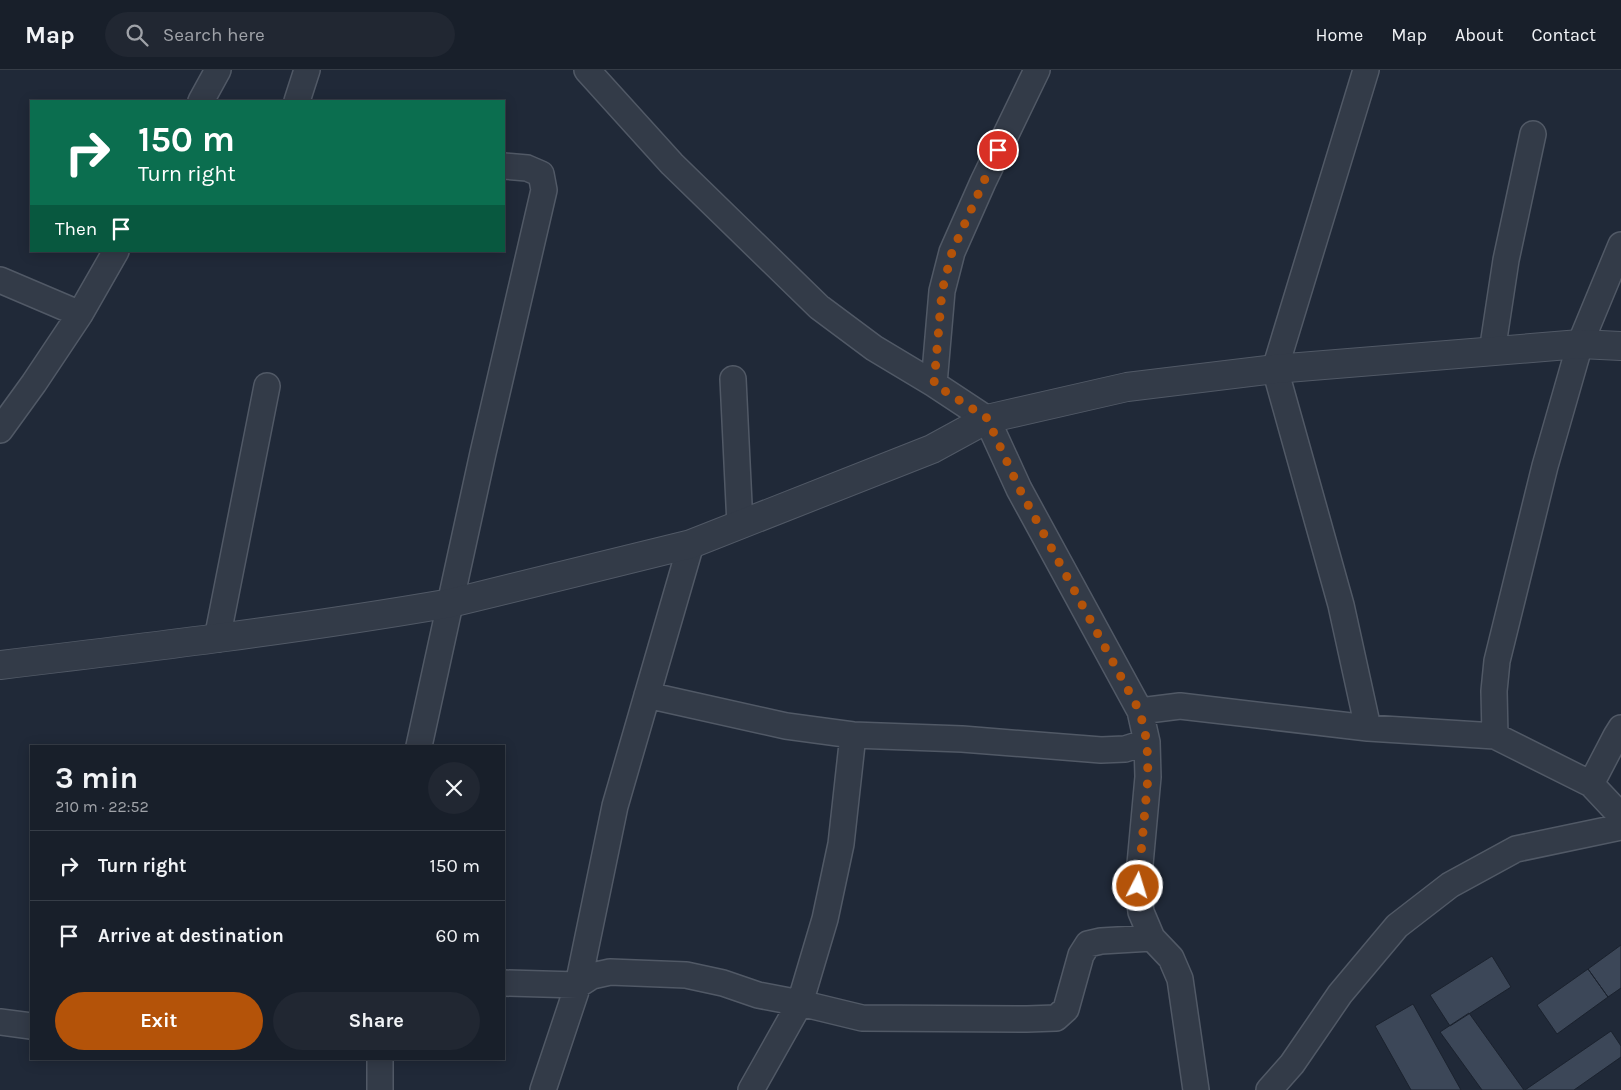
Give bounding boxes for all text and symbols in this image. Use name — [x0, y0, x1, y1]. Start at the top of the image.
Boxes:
search box — [105, 12, 455, 57]
text: Map — [25, 21, 75, 49]
icon: search — [123, 21, 151, 49]
text: Search here — [163, 24, 265, 46]
text: Home — [1315, 24, 1363, 46]
text: Map — [1391, 24, 1427, 46]
text: About — [1455, 24, 1504, 46]
text: Contact — [1532, 24, 1596, 46]
text: 150 m — [138, 119, 235, 160]
icon: right — [55, 120, 120, 185]
pin — [977, 129, 1019, 171]
icon: arrive — [984, 136, 1012, 164]
text: Turn right — [138, 161, 236, 187]
icon: arrive — [107, 215, 135, 243]
text: Then — [55, 218, 97, 240]
text: 3 min — [55, 760, 138, 796]
button: close — [428, 762, 480, 814]
text: 210 m · 22:52 — [55, 797, 149, 816]
icon: right — [55, 852, 83, 880]
text: Turn right — [98, 855, 187, 877]
text: 150 m — [429, 855, 480, 877]
position arrow — [1111, 859, 1163, 911]
icon: arrive — [55, 922, 83, 950]
text: Arrive at destination — [98, 925, 284, 947]
text: 60 m — [436, 925, 480, 947]
button: Exit — [55, 992, 263, 1050]
button: Share — [273, 992, 480, 1050]

